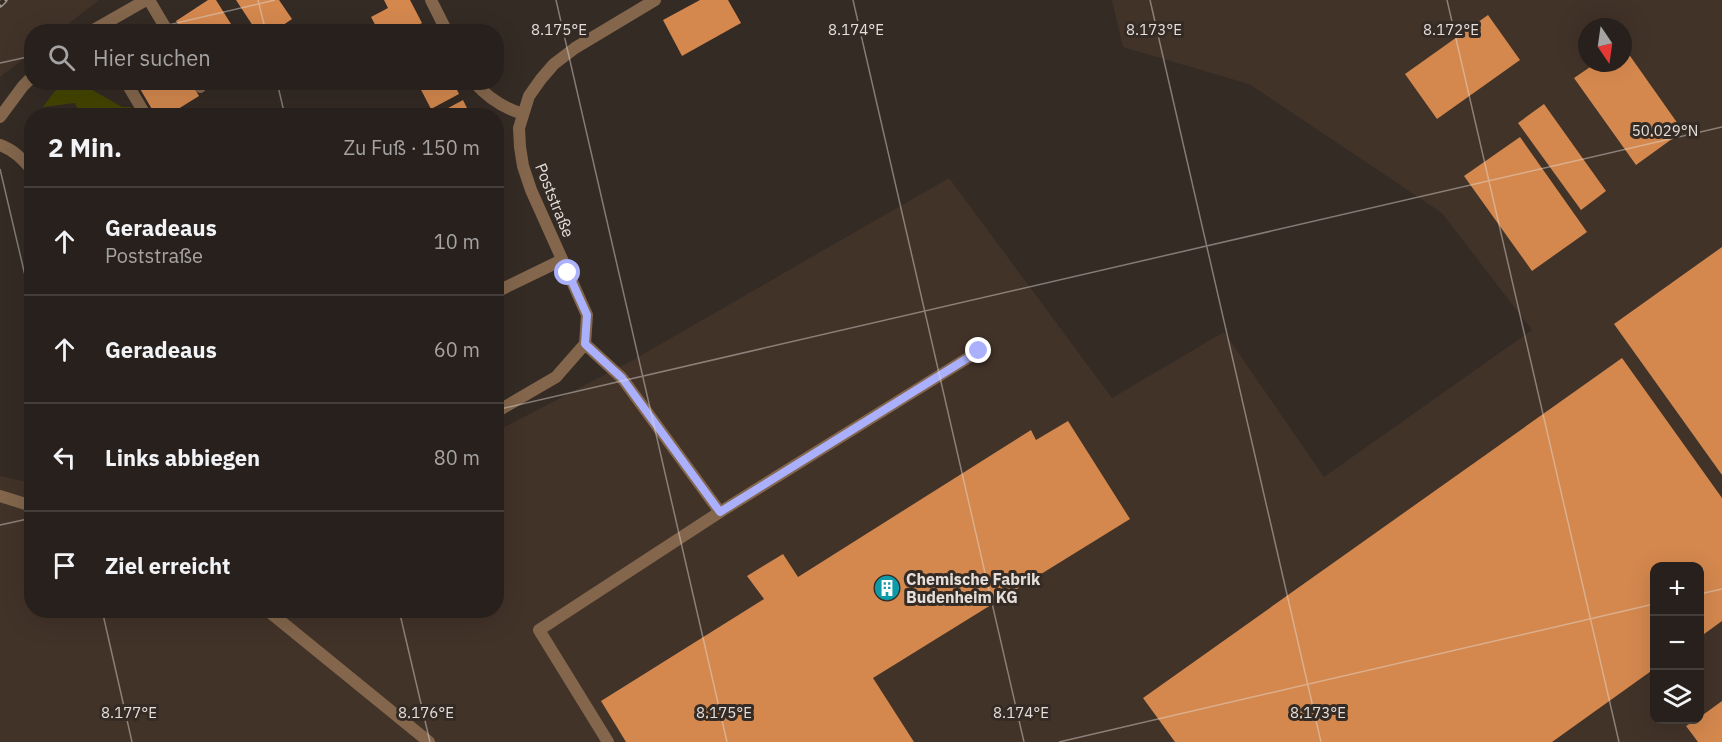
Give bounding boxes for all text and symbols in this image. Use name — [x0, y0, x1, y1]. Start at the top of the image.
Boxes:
north arrow — [1578, 18, 1632, 72]
text: 8.175°E — [531, 20, 587, 39]
text: 8.174°E — [828, 20, 884, 39]
text: 8.173°E — [1126, 20, 1182, 39]
text: 8.172°E — [1423, 20, 1479, 39]
search box — [24, 24, 504, 90]
icon: search — [45, 41, 78, 74]
text: Hier suchen — [93, 43, 211, 72]
text: 50.029°N — [1632, 121, 1698, 140]
text: 2 Min. — [48, 130, 122, 164]
text: Zu Fuß · 150 m — [343, 134, 480, 161]
street label: Poststraße — [531, 160, 579, 240]
text: Geradeaus — [105, 213, 217, 242]
icon: ahead — [48, 225, 81, 258]
text: 10 m — [434, 228, 480, 255]
text: Poststraße — [105, 242, 203, 269]
route start — [554, 259, 580, 285]
icon: ahead — [48, 333, 81, 366]
text: Geradeaus — [105, 335, 217, 364]
text: 60 m — [434, 336, 480, 363]
route end — [965, 337, 991, 363]
icon: left — [48, 441, 81, 474]
text: Links abbiegen — [105, 443, 260, 472]
text: 80 m — [434, 444, 480, 471]
icon: arrive — [48, 549, 81, 582]
text: Ziel erreicht — [105, 551, 230, 580]
map controls — [1650, 562, 1704, 724]
button: + — [1650, 562, 1704, 616]
place label: Chemische Fabrik Budenheim KG — [906, 569, 1041, 607]
building icon: Chemische Fabrik Budenheim KG — [872, 573, 902, 603]
button: − — [1650, 616, 1704, 670]
button: layers — [1650, 670, 1704, 724]
text: 8.177°E — [101, 703, 157, 722]
text: 8.176°E — [398, 703, 454, 722]
text: 8.175°E — [696, 703, 752, 722]
text: 8.174°E — [993, 703, 1049, 722]
text: 8.173°E — [1290, 703, 1346, 722]

